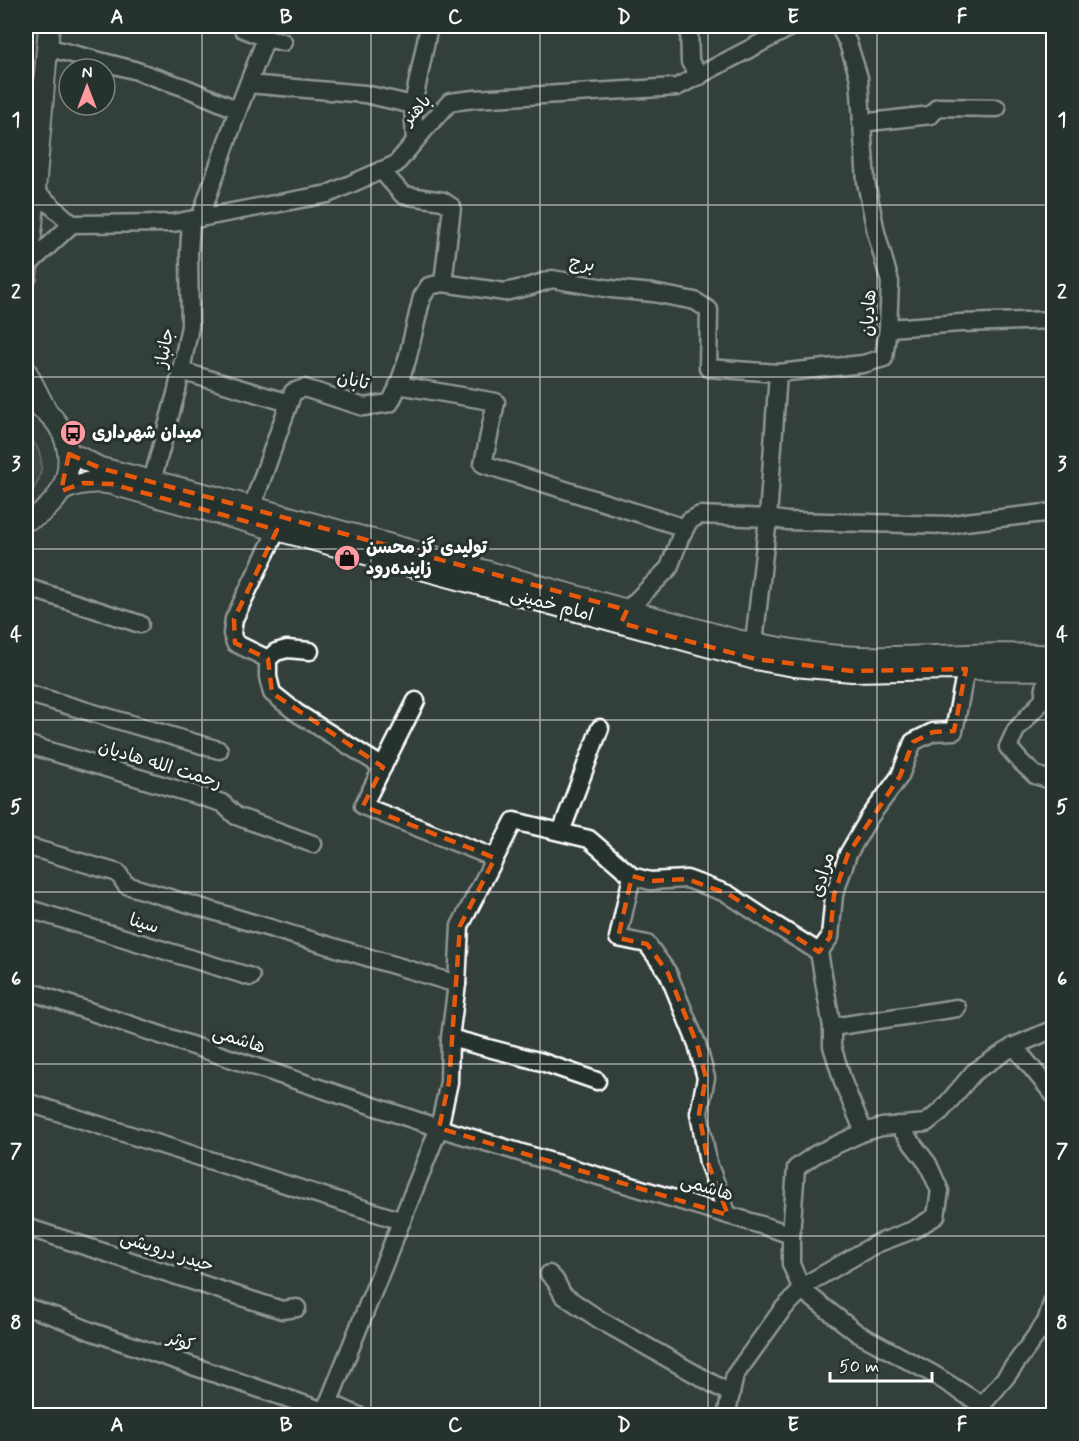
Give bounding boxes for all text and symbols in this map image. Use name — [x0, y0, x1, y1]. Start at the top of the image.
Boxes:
text: A — [110, 4, 124, 31]
text: B — [280, 4, 293, 31]
text: C — [448, 4, 463, 31]
text: D — [617, 4, 631, 31]
text: E — [787, 4, 799, 31]
text: F — [957, 4, 968, 31]
north arrow — [57, 57, 117, 117]
text: N — [82, 63, 92, 84]
street label: باهنر — [395, 89, 437, 132]
text: 1 — [12, 107, 20, 134]
text: 1 — [1058, 107, 1066, 134]
street label: برج — [567, 250, 597, 278]
text: 2 — [11, 279, 21, 306]
text: 2 — [1057, 279, 1067, 306]
street label: هادیان — [855, 289, 883, 337]
street label: جانباز — [149, 326, 181, 372]
street label: تابان — [335, 366, 372, 396]
bus stop icon: میدان شهرداری — [58, 418, 88, 448]
place label: میدان شهرداری — [92, 421, 202, 445]
text: 3 — [11, 451, 21, 478]
text: 3 — [1057, 451, 1067, 478]
place label: تولیدی گز محسن زاینده‌رود — [366, 536, 488, 581]
shop icon: تولیدی گز محسن زاینده‌رود — [332, 543, 362, 573]
street label: امام خمینی — [508, 582, 596, 629]
text: 4 — [10, 622, 22, 649]
text: 4 — [1056, 622, 1068, 649]
street label: رحمت الله هادیان — [95, 735, 225, 795]
text: 5 — [10, 794, 22, 821]
text: 5 — [1056, 794, 1068, 821]
street label: مرادی — [805, 850, 841, 900]
street label: سینا — [126, 908, 162, 940]
text: 6 — [11, 966, 21, 993]
text: 6 — [1057, 966, 1067, 993]
street label: هاشمی — [210, 1020, 268, 1060]
text: 7 — [10, 1138, 22, 1165]
text: 7 — [1056, 1138, 1068, 1165]
street label: هاشمی — [678, 1169, 736, 1207]
street label: حیدر درویشی — [117, 1226, 217, 1278]
text: 8 — [10, 1310, 22, 1337]
text: 8 — [1056, 1310, 1068, 1337]
street label: کوثر — [162, 1326, 198, 1358]
scale bar — [830, 1345, 932, 1383]
text: 50 m — [839, 1355, 879, 1379]
text: A — [110, 1412, 124, 1439]
text: B — [280, 1412, 293, 1439]
text: C — [448, 1412, 463, 1439]
text: D — [617, 1412, 631, 1439]
text: E — [787, 1412, 799, 1439]
text: F — [957, 1412, 968, 1439]

